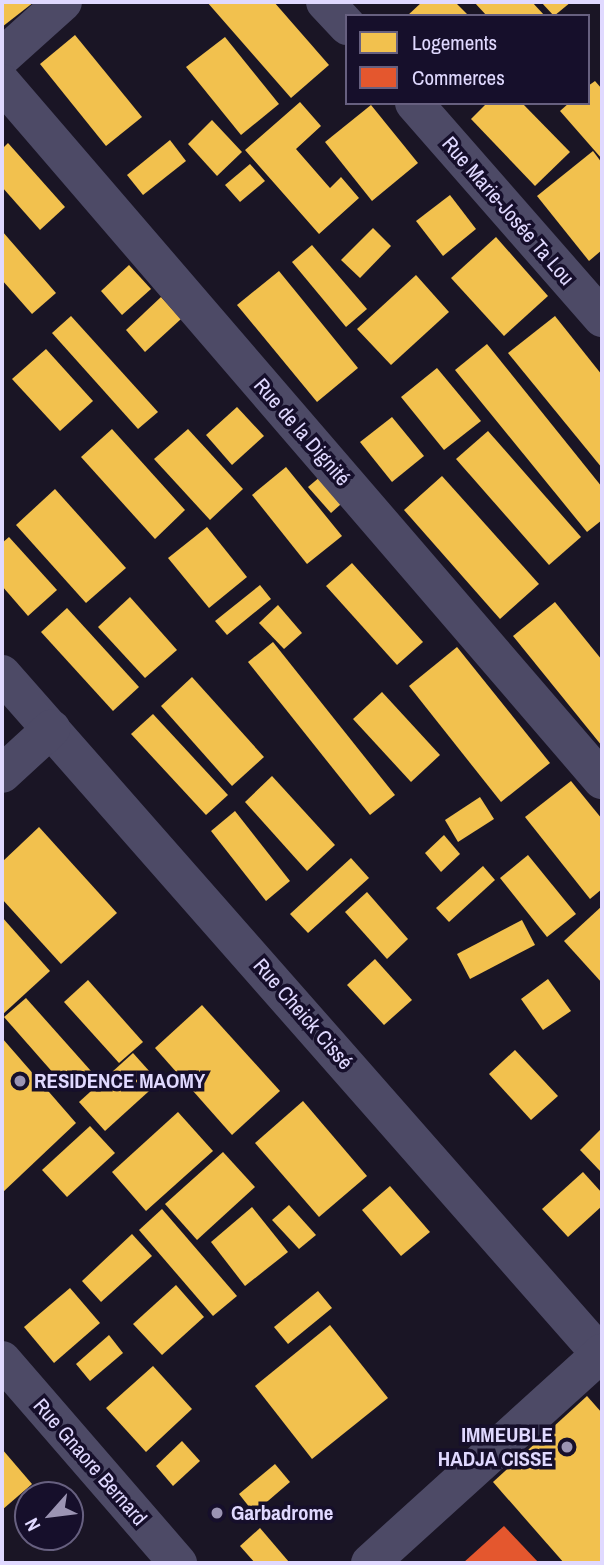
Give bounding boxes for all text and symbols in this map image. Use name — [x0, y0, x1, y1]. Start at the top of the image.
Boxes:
legend — [345, 14, 590, 105]
text: Logements — [412, 28, 497, 57]
text: Commerces — [412, 63, 505, 92]
street label: Rue Marie-Josée Ta Lou — [437, 131, 579, 291]
street label: Rue de la Dignité — [249, 373, 355, 491]
street label: Rue Cheick Cissé — [248, 953, 358, 1075]
place label: RESIDENCE MAOMY — [34, 1068, 205, 1094]
marker: RESIDENCE MAOMY — [12, 1073, 28, 1089]
street label: Rue Gnaore Bernard — [28, 1393, 152, 1531]
place label: IMMEUBLE HADJA CISSE — [437, 1422, 553, 1472]
marker: IMMEUBLE HADJA CISSE — [559, 1439, 575, 1455]
north arrow — [14, 1481, 84, 1551]
place label: Garbadrome — [231, 1500, 333, 1526]
marker: Garbadrome — [209, 1505, 225, 1521]
text: N — [18, 1514, 46, 1536]

